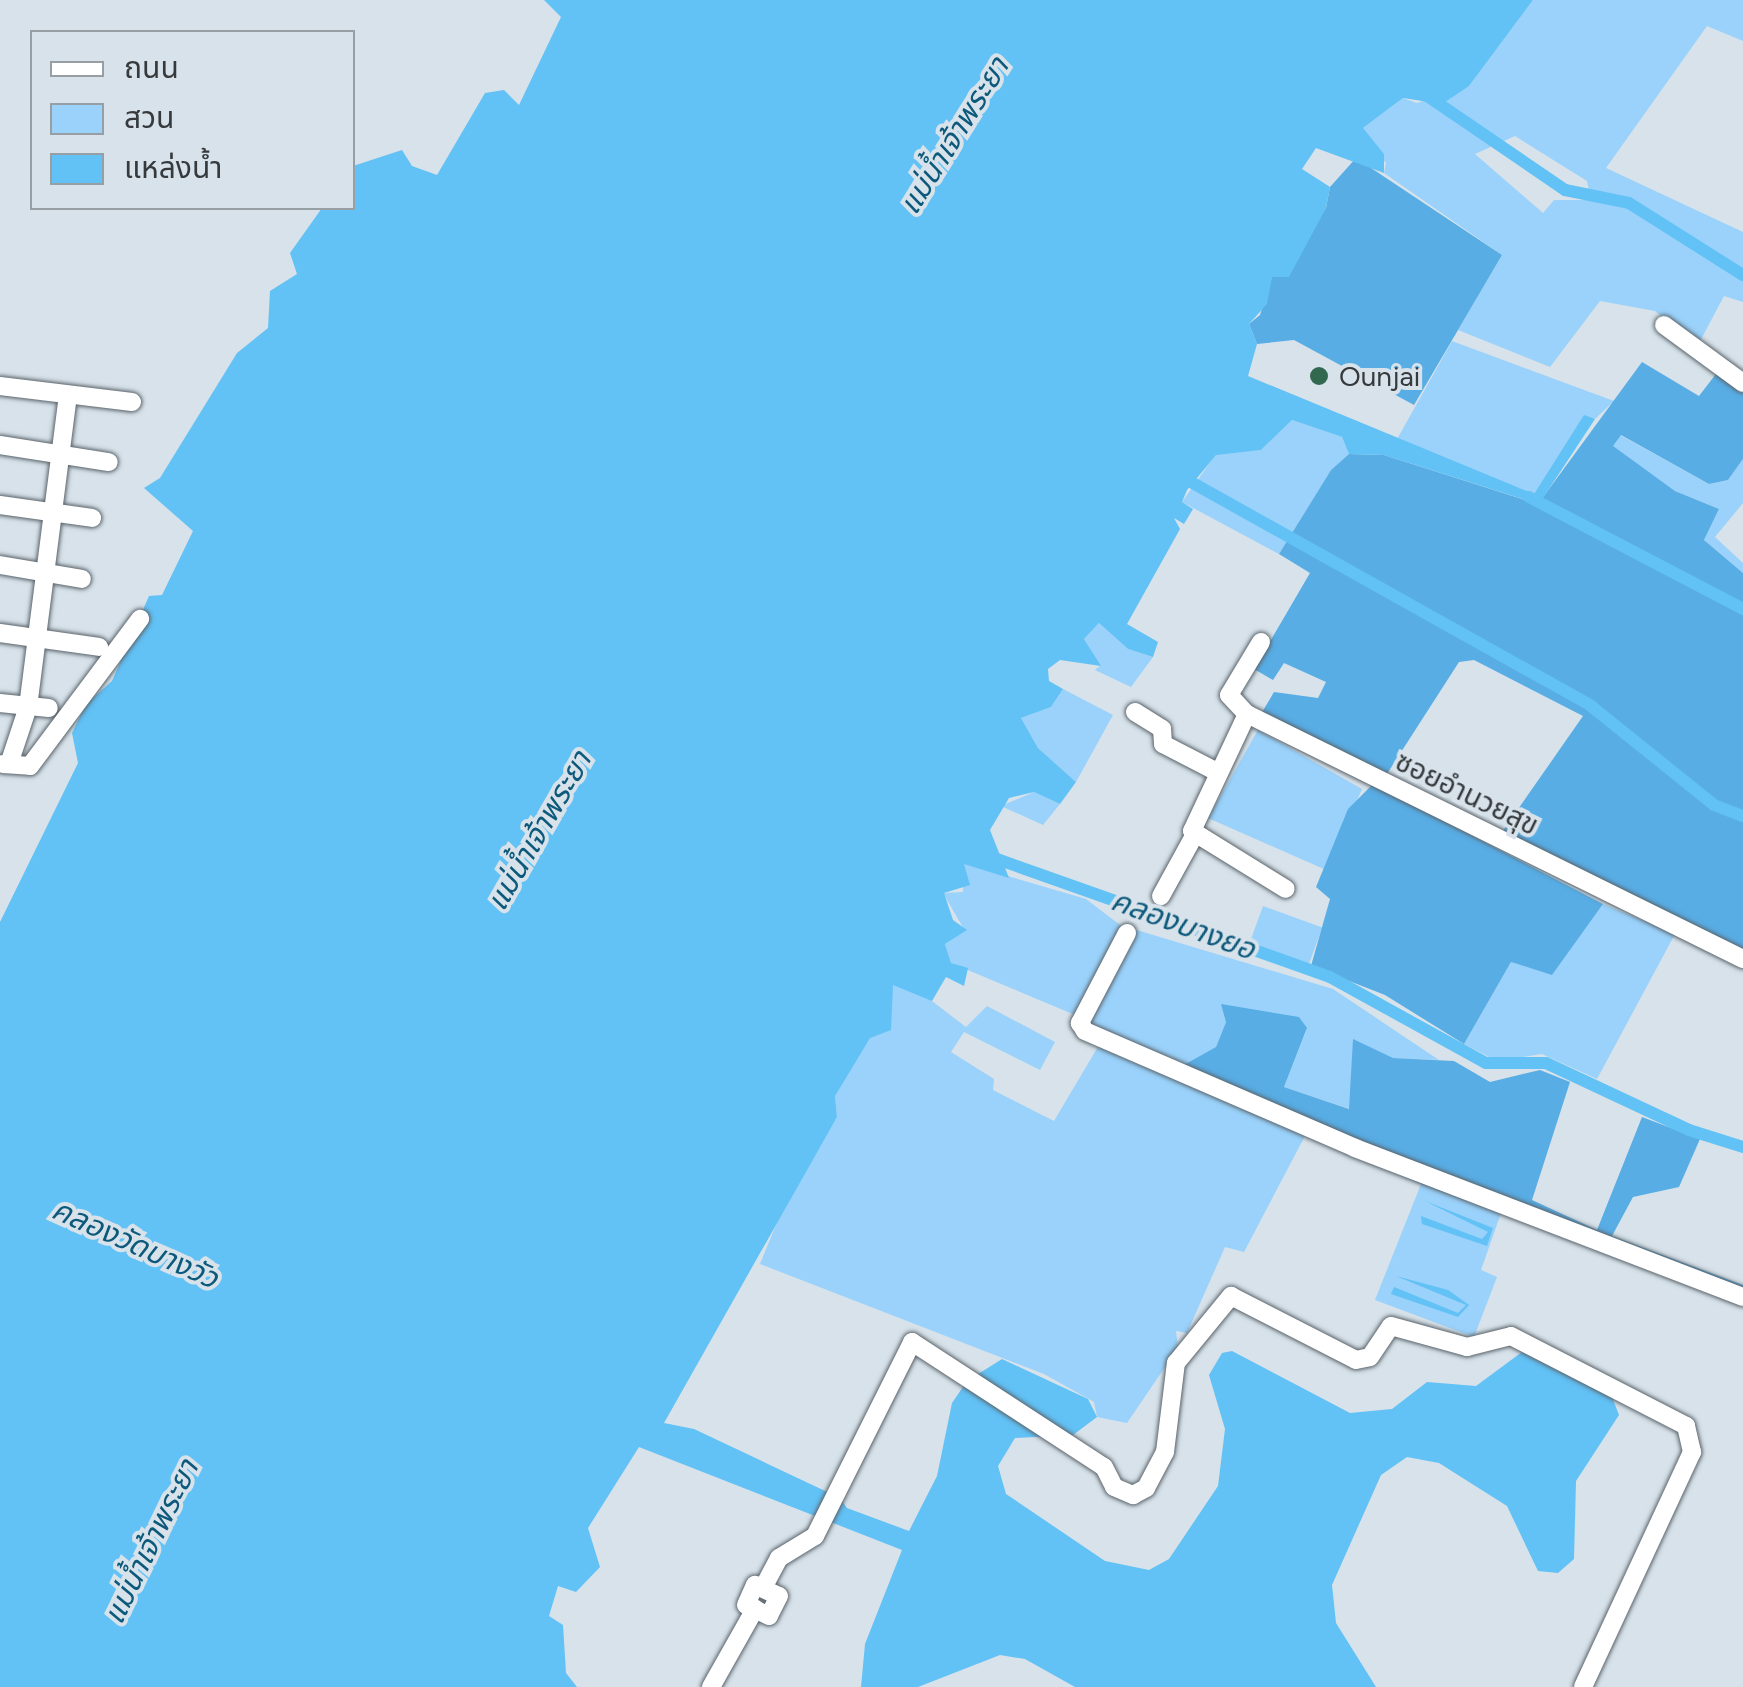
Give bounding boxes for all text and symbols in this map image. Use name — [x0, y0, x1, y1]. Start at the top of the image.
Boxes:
legend — [30, 30, 355, 210]
text: ถนน — [124, 49, 179, 86]
water label: แม่น้ำเจ้าพระยา — [892, 51, 1016, 221]
text: สวน — [124, 99, 174, 136]
text: แหล่งน้ำ — [124, 149, 222, 186]
place label: Ounjai — [1339, 359, 1420, 393]
marker: Ounjai — [1308, 365, 1330, 387]
street label: ซอยอำนวยสุข — [1390, 744, 1544, 842]
water label: แม่น้ำเจ้าพระยา — [479, 745, 599, 917]
water label: คลองบางยอ — [1106, 882, 1260, 968]
water label: คลองวัดบางวัว — [46, 1191, 224, 1297]
water label: แม่น้ำเจ้าพระยา — [96, 1454, 206, 1630]

